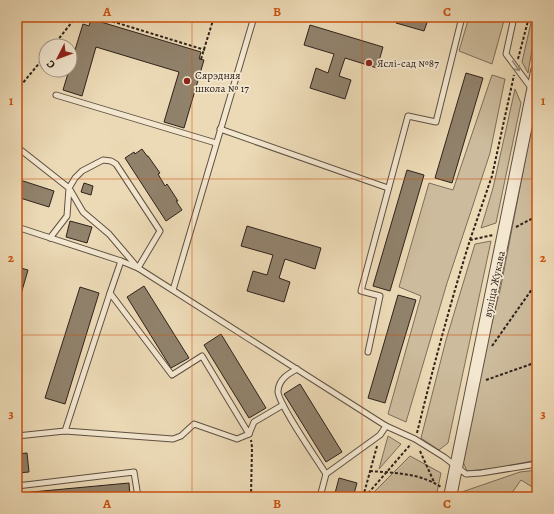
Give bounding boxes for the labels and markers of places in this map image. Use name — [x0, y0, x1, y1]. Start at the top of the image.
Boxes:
place label: Яслі-сад №87 — [377, 56, 439, 71]
marker: Яслі-сад №87 — [364, 58, 374, 68]
place label: Сярэдняя школа № 17 — [195, 68, 249, 96]
marker: Сярэдняя школа № 17 — [182, 76, 192, 86]

